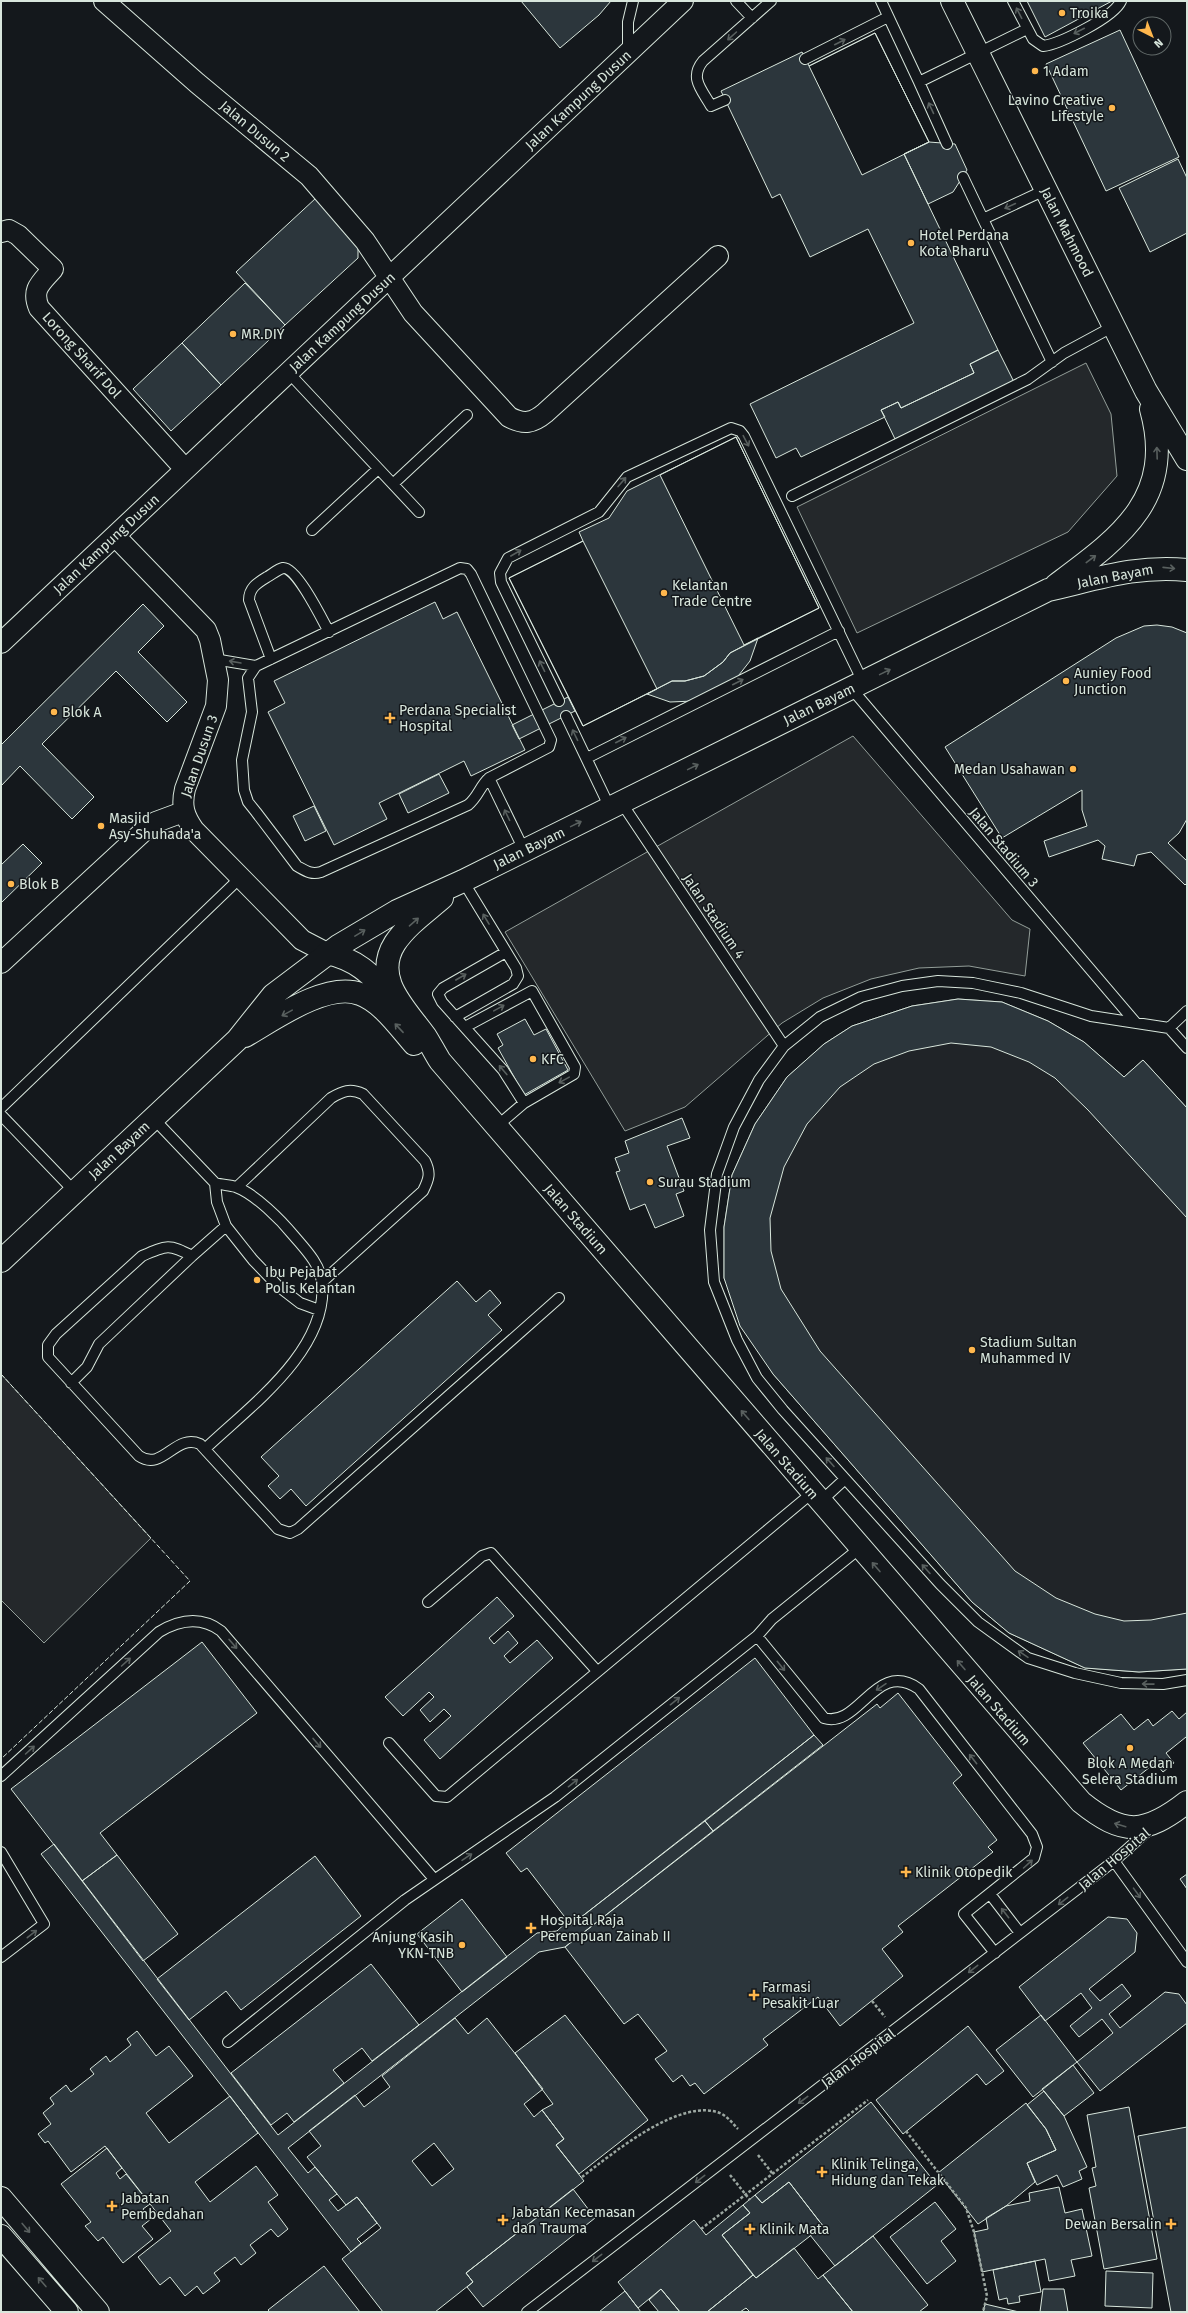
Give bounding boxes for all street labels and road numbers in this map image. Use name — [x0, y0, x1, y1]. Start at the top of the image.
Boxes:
street label: Jalan Kampung Dusun — [522, 47, 635, 154]
street label: Jalan Dusun 2 — [216, 97, 293, 166]
street label: Jalan Mahmood — [1037, 184, 1097, 280]
street label: Jalan Kampung Dusun — [286, 269, 399, 376]
street label: Lorong Sharif Dol — [39, 309, 125, 402]
street label: Jalan Kampung Dusun — [50, 491, 163, 598]
street label: Jalan Bayam — [1075, 561, 1155, 592]
street label: Jalan Bayam — [781, 680, 858, 729]
street label: Jalan Dusun 3 — [177, 713, 222, 800]
street label: Jalan Stadium 3 — [965, 804, 1042, 891]
street label: Jalan Bayam — [491, 824, 568, 873]
street label: Jalan Stadium 4 — [679, 870, 749, 963]
street label: Jalan Bayam — [85, 1118, 153, 1183]
street label: Jalan Stadium — [540, 1181, 611, 1258]
street label: Jalan Stadium — [751, 1426, 822, 1503]
street label: Jalan Stadium — [963, 1672, 1034, 1749]
street label: Jalan Hospital — [1075, 1824, 1154, 1894]
street label: Jalan Hospital — [818, 2025, 899, 2092]

